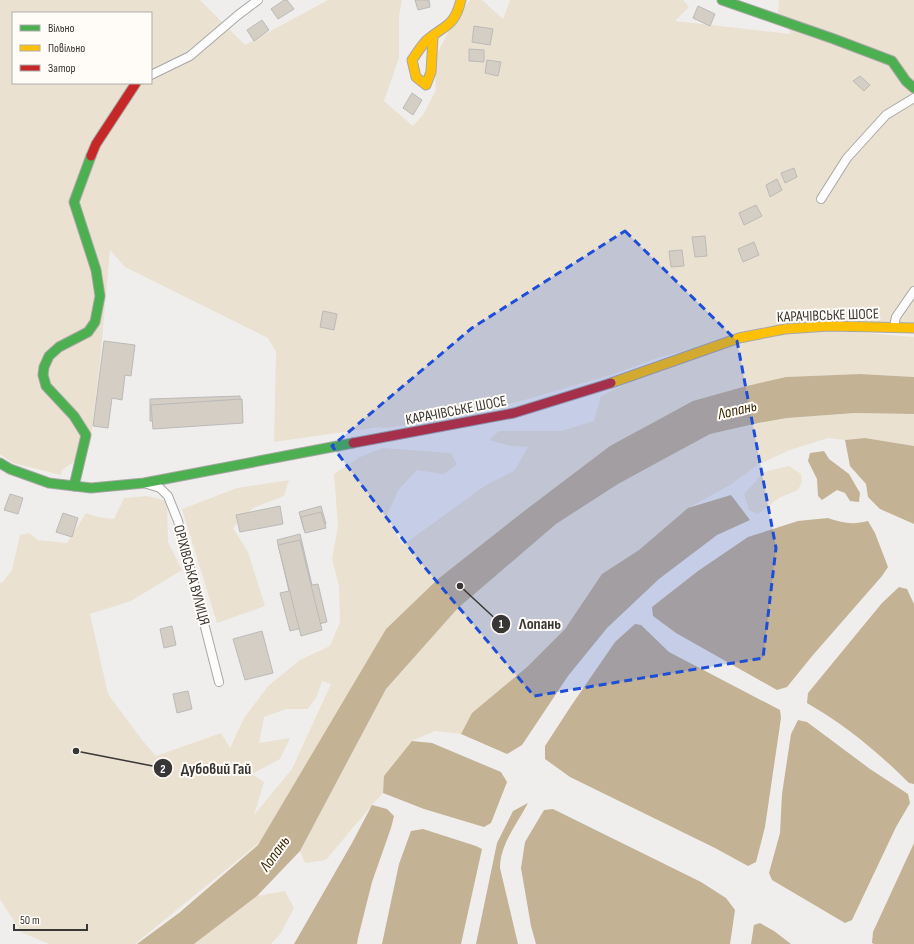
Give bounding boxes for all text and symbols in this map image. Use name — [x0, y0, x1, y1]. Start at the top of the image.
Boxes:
legend — [12, 12, 152, 84]
text: Вільно — [48, 21, 74, 36]
text: Повільно — [48, 41, 85, 56]
text: Затор — [48, 61, 76, 76]
street label: КАРАЧІВСЬКЕ ШОСЕ — [777, 304, 879, 327]
street label: КАРАЧІВСЬКЕ ШОСЕ — [404, 391, 508, 430]
water label: Лопань — [715, 397, 759, 424]
street label: ОРІХІВСЬКА ВУЛИЦЯ — [169, 523, 214, 627]
callout: Лопань — [491, 610, 569, 638]
text: Лопань — [518, 615, 561, 634]
text: 1 — [499, 617, 504, 632]
callout: Дубовий Гай — [153, 754, 259, 782]
text: Дубовий Гай — [181, 760, 251, 779]
text: 2 — [160, 762, 166, 777]
water label: Лопань — [255, 832, 294, 876]
scale bar — [14, 906, 87, 932]
text: 50 m — [20, 913, 40, 928]

